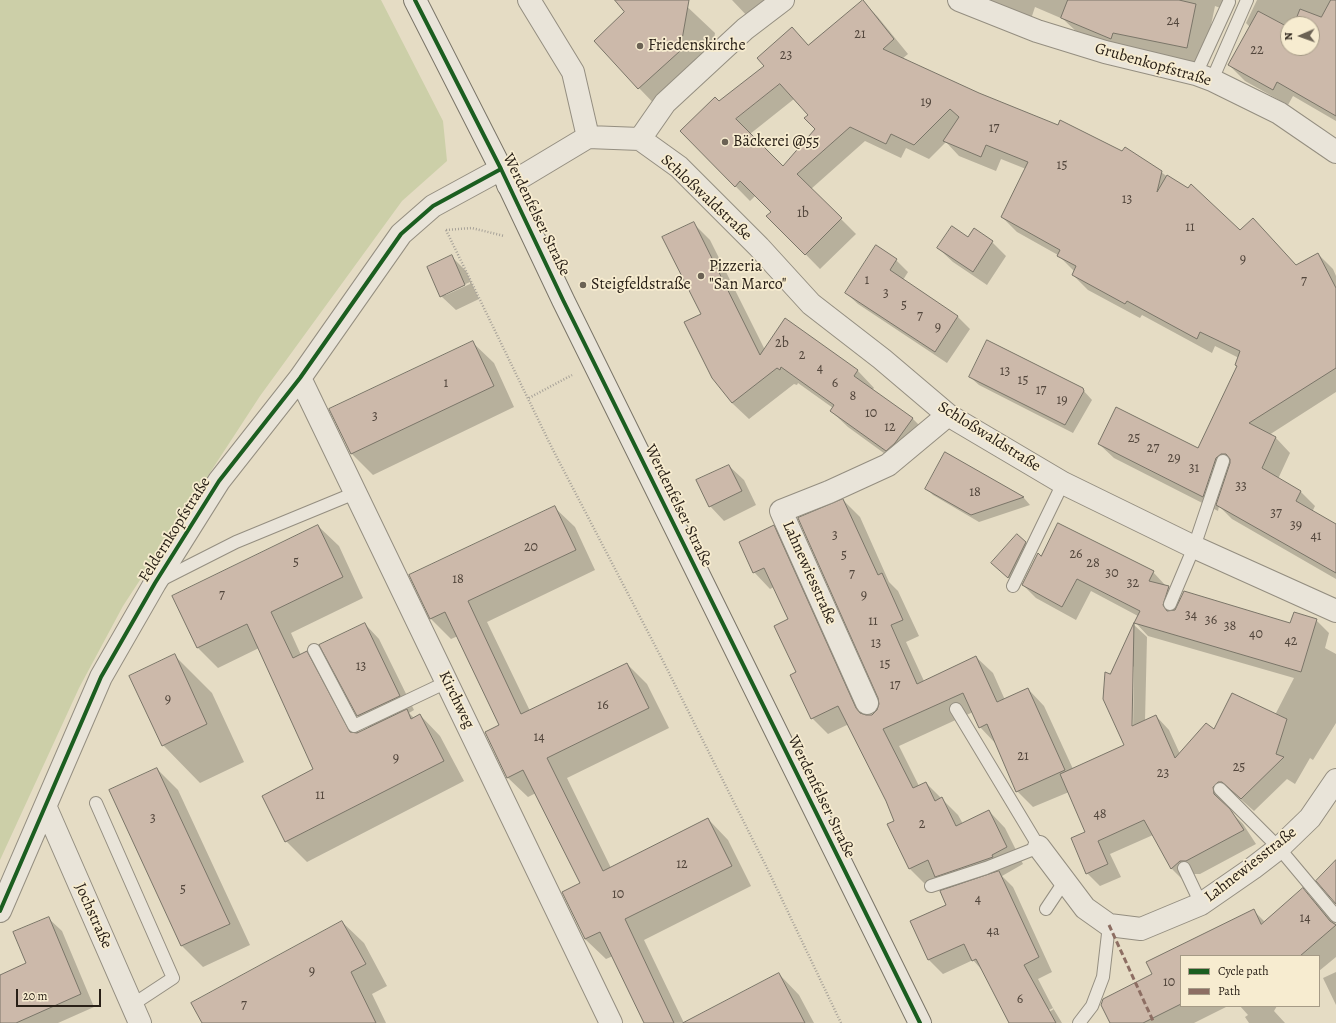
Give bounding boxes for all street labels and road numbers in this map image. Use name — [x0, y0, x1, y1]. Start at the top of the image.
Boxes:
street label: Grubenkopfstraße — [1093, 39, 1213, 91]
street label: Werdenfelser Straße — [498, 151, 574, 279]
street label: Schloßwaldstraße — [656, 151, 756, 245]
street label: Schloßwaldstraße — [934, 398, 1044, 476]
street label: Werdenfelser Straße — [640, 442, 716, 570]
street label: Feldernkopfstraße — [135, 474, 215, 586]
street label: Lahnewiesstraße — [778, 518, 840, 628]
street label: Kirchweg — [434, 668, 478, 732]
street label: Werdenfelser Straße — [783, 733, 859, 861]
street label: Lahnewiesstraße — [1201, 823, 1301, 907]
street label: Jochstraße — [70, 880, 116, 952]

